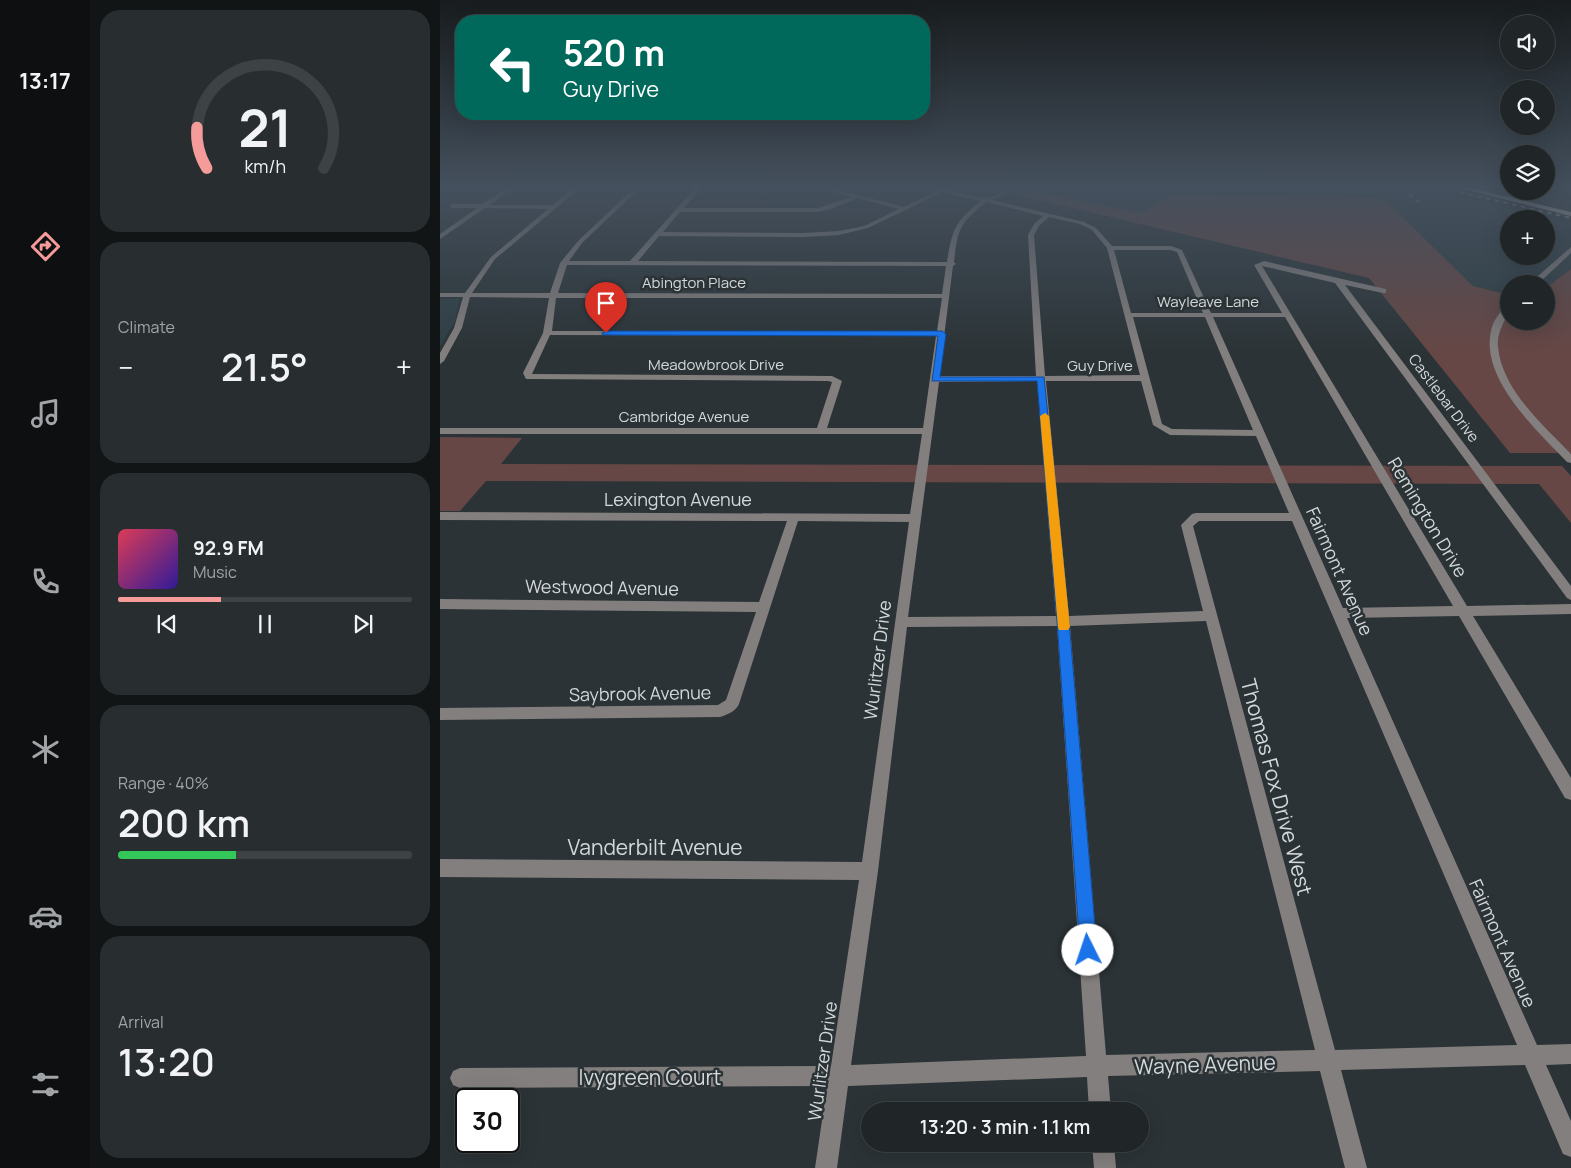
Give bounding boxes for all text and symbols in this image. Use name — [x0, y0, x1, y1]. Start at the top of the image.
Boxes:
map controls — [1500, 15, 1555, 330]
button: sound — [1500, 15, 1555, 70]
text: 520 m — [563, 29, 665, 77]
icon: left — [480, 35, 545, 100]
text: 13:17 — [19, 66, 71, 96]
text: Guy Drive — [563, 74, 659, 104]
button: search — [1500, 80, 1555, 135]
text: 21 — [238, 92, 292, 163]
button: layers — [1500, 145, 1555, 200]
text: km/h — [244, 154, 286, 178]
button: + — [1500, 210, 1555, 265]
icon: directions — [28, 229, 63, 264]
street label: Abington Place — [642, 272, 746, 293]
button: − — [1500, 275, 1555, 330]
pin — [585, 282, 627, 333]
icon: arrive — [592, 289, 620, 317]
street label: Wayleave Lane — [1157, 291, 1259, 312]
text: Climate — [118, 316, 175, 338]
text: 21.5° — [221, 340, 308, 392]
text: − — [118, 348, 133, 386]
text: + — [396, 348, 412, 386]
street label: Castlebar Drive — [1404, 349, 1484, 447]
street label: Meadowbrook Drive — [648, 354, 784, 375]
street label: Guy Drive — [1067, 355, 1133, 376]
icon: music — [28, 396, 63, 431]
street label: Cambridge Avenue — [619, 406, 749, 427]
street label: Remington Drive — [1383, 452, 1473, 582]
street label: Lexington Avenue — [604, 487, 752, 511]
street label: Fairmont Avenue — [1301, 503, 1379, 639]
text: 92.9 FM — [193, 535, 264, 561]
text: Music — [193, 561, 237, 583]
icon: phone — [28, 564, 63, 599]
street label: Westwood Avenue — [525, 574, 679, 600]
street label: Wurlitzer Drive — [858, 599, 896, 721]
icon: previous — [153, 610, 181, 638]
icon: pause — [251, 610, 279, 638]
icon: next — [349, 610, 377, 638]
street label: Thomas Fox Drive West — [1235, 676, 1319, 898]
street label: Saybrook Avenue — [569, 680, 711, 706]
icon: climate — [28, 732, 63, 767]
text: Range · 40% — [118, 772, 209, 794]
text: 200 km — [118, 796, 250, 848]
street label: Vanderbilt Avenue — [568, 833, 742, 861]
street label: Fairmont Avenue — [1464, 875, 1542, 1011]
icon: car — [28, 899, 63, 934]
position arrow — [1061, 923, 1113, 975]
street label: Wurlitzer Drive — [802, 1000, 842, 1122]
text: Arrival — [118, 1011, 164, 1033]
text: 13:20 — [118, 1035, 215, 1087]
street label: Wayne Avenue — [1134, 1048, 1276, 1080]
street label: Ivygreen Court — [579, 1063, 721, 1091]
icon: filters — [28, 1067, 63, 1102]
speed limit sign: 30 — [455, 1088, 520, 1153]
text: 13:20 · 3 min · 1.1 km — [920, 1114, 1090, 1140]

